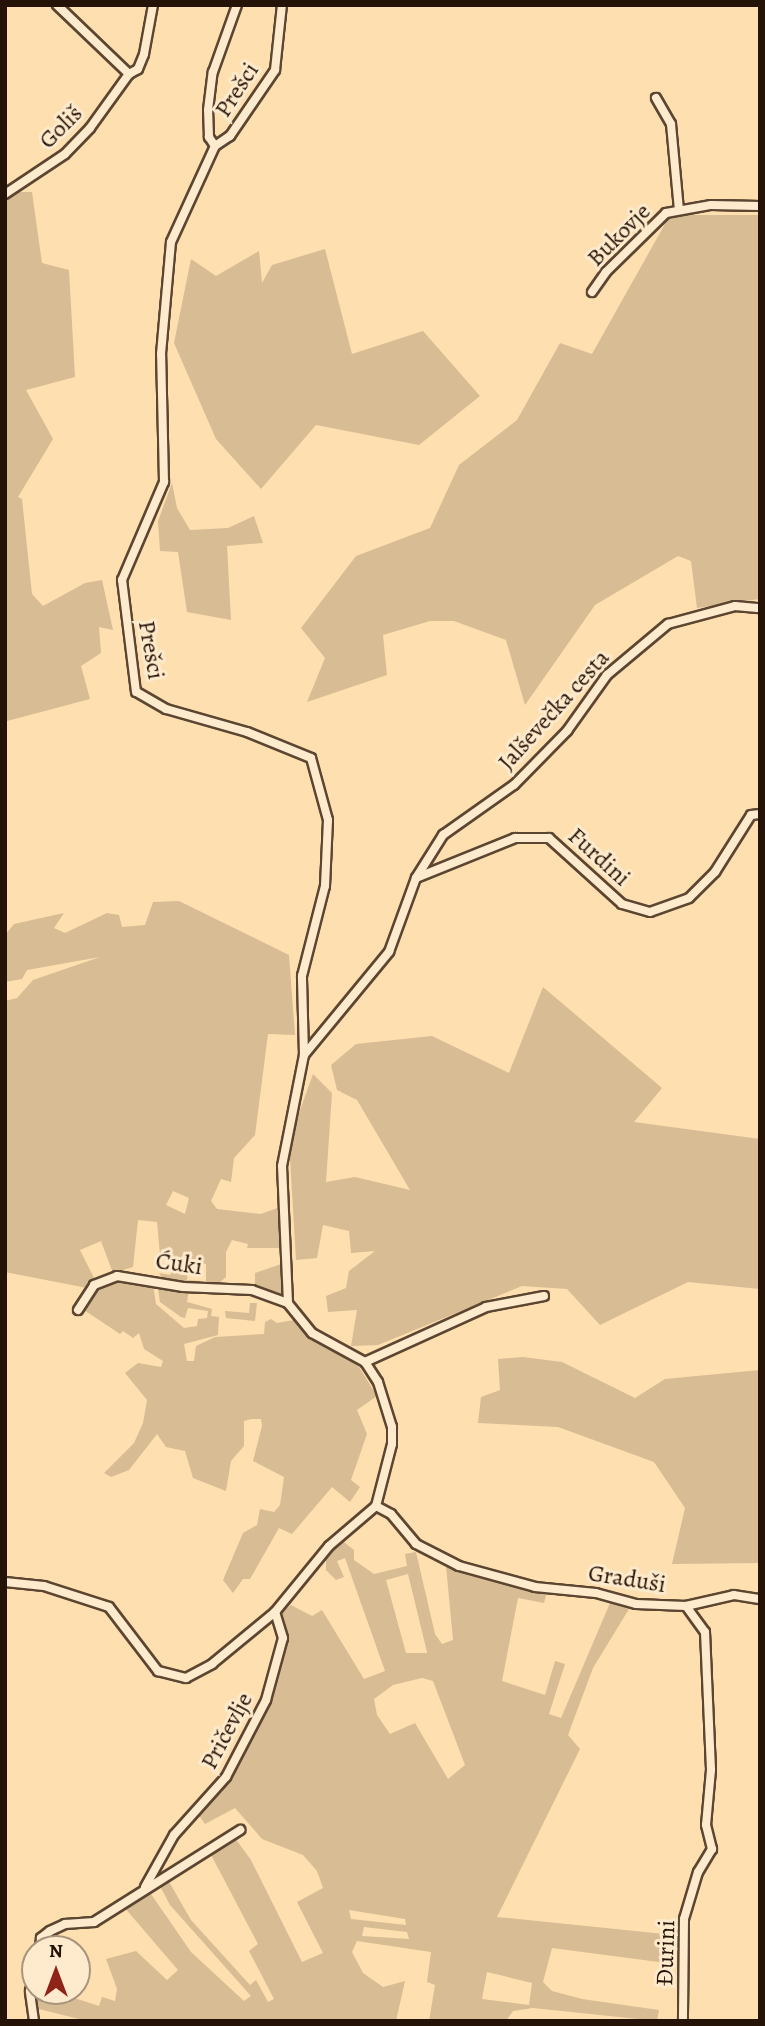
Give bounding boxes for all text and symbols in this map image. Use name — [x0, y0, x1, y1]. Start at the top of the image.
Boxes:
street label: Prešci — [209, 57, 265, 123]
street label: Goliš — [33, 99, 89, 155]
street label: Bukovje — [581, 197, 657, 273]
street label: Prešci — [132, 618, 170, 682]
street label: Jalševečka cesta — [492, 644, 616, 776]
street label: Furdini — [562, 822, 636, 892]
street label: Ćuki — [154, 1246, 204, 1282]
street label: Graduši — [586, 1559, 668, 1599]
street label: Pričevlje — [195, 1688, 259, 1774]
street label: Đurini — [650, 1920, 682, 1986]
north arrow — [21, 1935, 91, 2005]
text: N — [49, 1938, 63, 1964]

